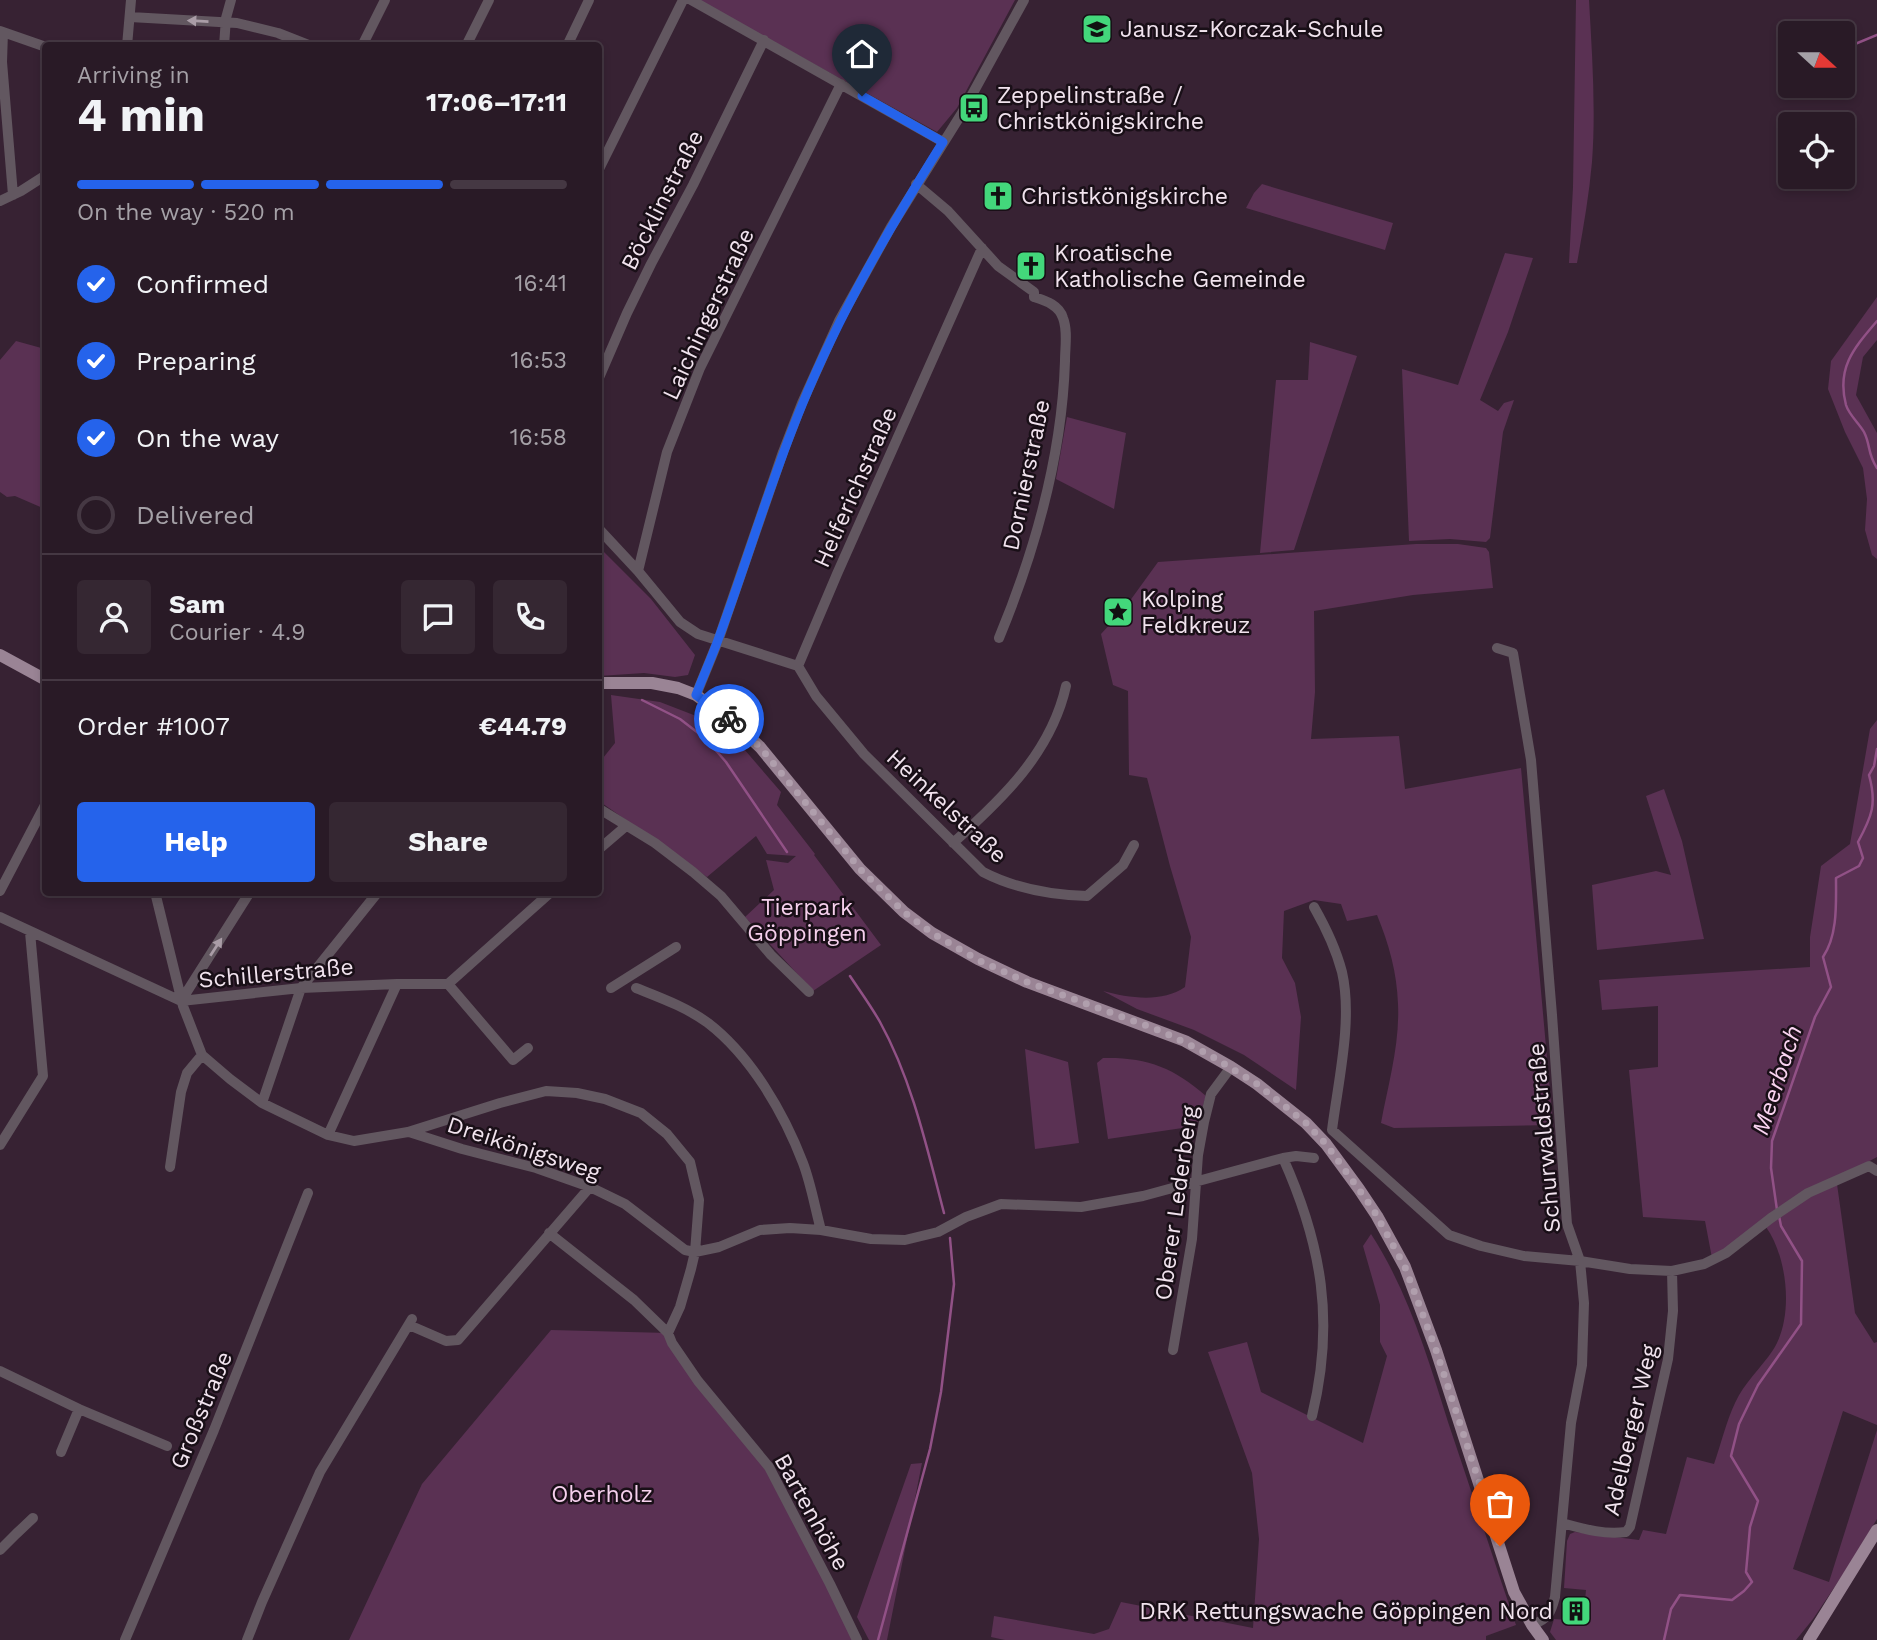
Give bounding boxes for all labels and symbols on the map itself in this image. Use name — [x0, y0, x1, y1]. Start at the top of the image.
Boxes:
school or university icon: Janusz-Korczak-Schule — [1080, 12, 1114, 46]
one-way arrow — [186, 15, 208, 26]
place label: Janusz-Korczak-Schule — [1120, 16, 1384, 43]
north arrow — [1778, 21, 1855, 98]
pin — [832, 24, 892, 96]
place label: Zeppelinstraße / Christkönigskirche — [997, 82, 1204, 135]
bus stop icon: Zeppelinstraße / Christkönigskirche — [957, 91, 991, 125]
street label: Böcklinstraße — [616, 126, 709, 275]
church icon: Christkönigskirche — [981, 179, 1015, 213]
place label: Christkönigskirche — [1021, 183, 1228, 210]
street label: Laichingerstraße — [657, 224, 760, 404]
place label: Kroatische Katholische Gemeinde — [1054, 240, 1306, 293]
church icon: Kroatische Katholische Gemeinde — [1014, 249, 1048, 283]
street label: Dornierstraße — [997, 397, 1056, 553]
street label: Helferichstraße — [808, 403, 903, 572]
place label: Kolping Feldkreuz — [1141, 586, 1250, 639]
place icon: Kolping Feldkreuz — [1101, 595, 1135, 629]
courier — [694, 684, 764, 754]
street label: Heinkelstraße — [881, 744, 1012, 869]
park label: Tierpark Göppingen — [747, 894, 867, 947]
one-way arrow — [209, 937, 222, 956]
street label: Schillerstraße — [197, 953, 355, 994]
water label: Meerbach — [1746, 1022, 1808, 1138]
street label: Schurwaldstraße — [1523, 1042, 1566, 1234]
street label: Oberer Lederberg — [1149, 1103, 1204, 1302]
street label: Dreikönigsweg — [444, 1111, 605, 1186]
street label: Adelberger Weg — [1598, 1341, 1663, 1518]
street label: Großstraße — [165, 1347, 238, 1473]
street label: Bartenhöhe — [768, 1449, 855, 1575]
pin — [1470, 1474, 1530, 1546]
park label: Oberholz — [551, 1481, 653, 1508]
building icon: DRK Rettungswache Göppingen Nord — [1559, 1594, 1593, 1628]
place label: DRK Rettungswache Göppingen Nord — [1139, 1598, 1553, 1625]

